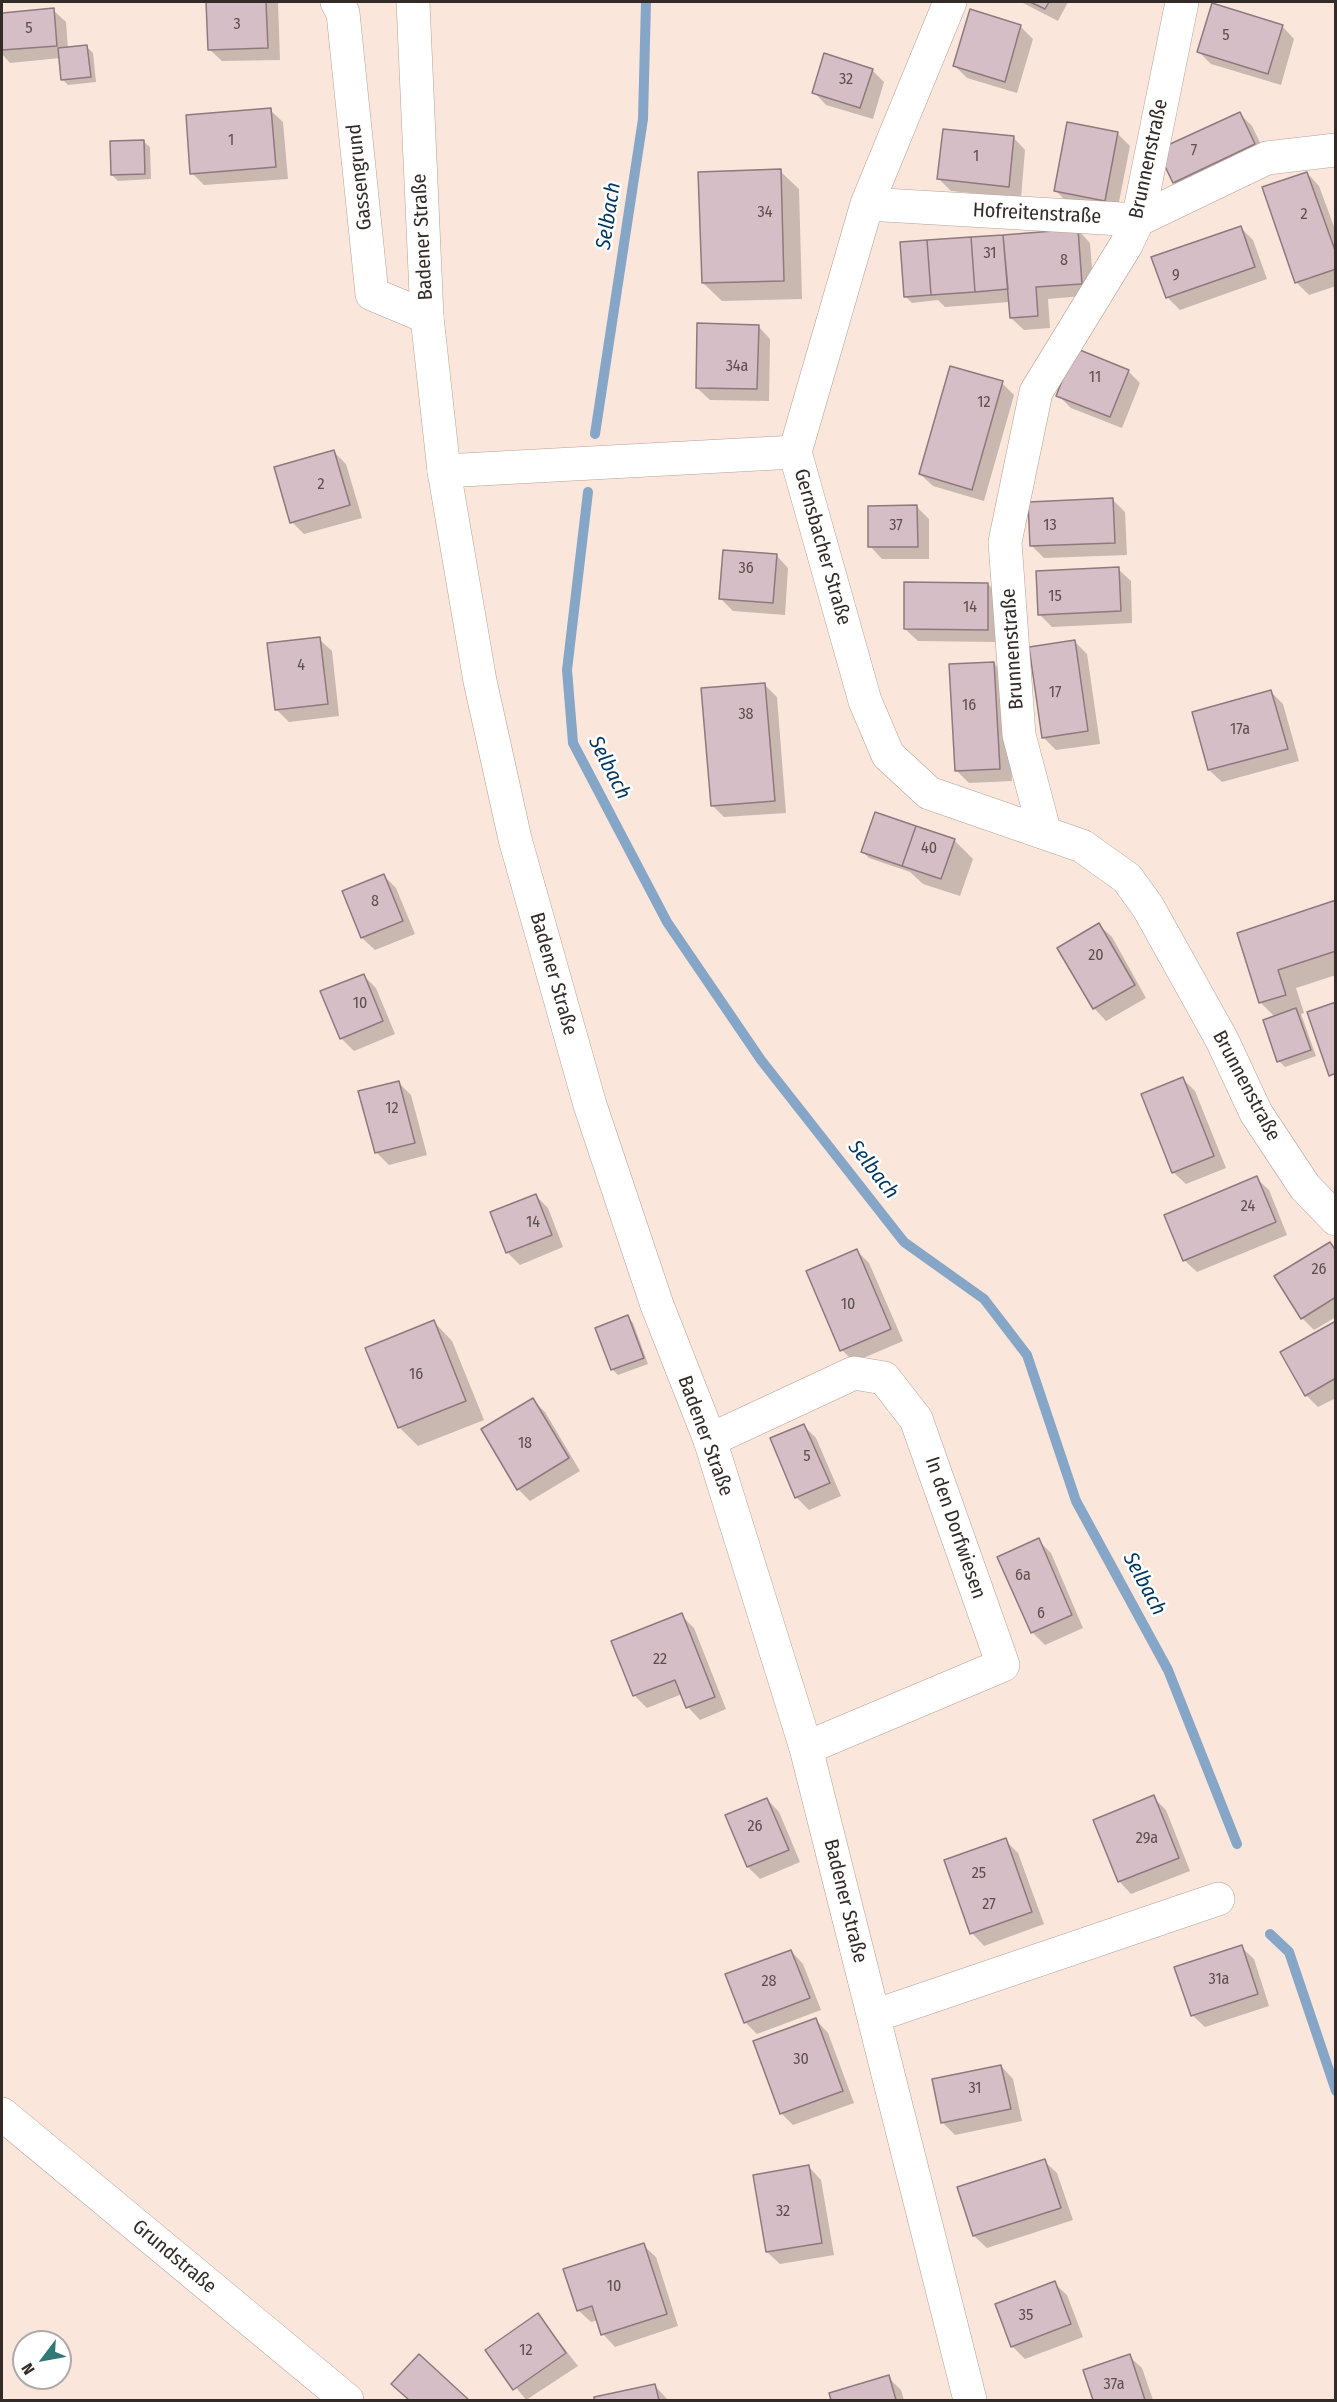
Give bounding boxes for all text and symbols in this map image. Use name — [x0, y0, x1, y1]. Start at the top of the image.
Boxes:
house number: 3 — [233, 15, 241, 35]
house number: 5 — [25, 19, 33, 39]
house number: 5 — [1222, 26, 1230, 46]
house number: 32 — [839, 70, 853, 90]
street label: Brunnenstraße — [1125, 97, 1173, 221]
street label: Gassengrund — [342, 123, 378, 231]
house number: 1 — [228, 131, 234, 151]
house number: 7 — [1191, 141, 1197, 161]
house number: 1 — [973, 147, 979, 167]
street label: Badener Straße — [408, 173, 438, 301]
water label: Selbach — [591, 181, 627, 251]
street label: Hofreitenstraße — [972, 199, 1102, 229]
house number: 34 — [758, 203, 772, 223]
house number: 2 — [1300, 205, 1308, 225]
house number: 31 — [983, 244, 997, 264]
house number: 8 — [1060, 251, 1068, 271]
house number: 9 — [1172, 266, 1180, 286]
house number: 34a — [726, 357, 748, 377]
house number: 11 — [1089, 368, 1101, 388]
house number: 12 — [977, 393, 991, 413]
street label: Gernsbacher Straße — [788, 466, 856, 628]
house number: 2 — [317, 475, 325, 495]
house number: 37 — [889, 516, 903, 536]
house number: 13 — [1043, 516, 1057, 536]
house number: 36 — [738, 559, 754, 579]
street label: Brunnenstraße — [997, 587, 1029, 711]
house number: 15 — [1048, 587, 1062, 607]
house number: 14 — [963, 598, 977, 618]
house number: 4 — [297, 656, 305, 676]
house number: 17 — [1049, 683, 1061, 703]
house number: 16 — [962, 696, 976, 716]
house number: 38 — [738, 705, 754, 725]
house number: 17a — [1230, 720, 1250, 740]
water label: Selbach — [582, 732, 636, 804]
house number: 40 — [921, 839, 937, 859]
house number: 8 — [371, 892, 379, 912]
street label: Badener Straße — [524, 910, 582, 1038]
house number: 20 — [1088, 946, 1104, 966]
house number: 10 — [353, 994, 367, 1014]
street label: Brunnenstraße — [1207, 1027, 1285, 1145]
house number: 12 — [385, 1099, 399, 1119]
water label: Selbach — [842, 1136, 904, 1204]
house number: 24 — [1241, 1197, 1255, 1217]
house number: 14 — [526, 1213, 540, 1233]
house number: 26 — [1312, 1260, 1326, 1280]
house number: 10 — [841, 1295, 855, 1315]
house number: 16 — [409, 1365, 423, 1385]
street label: Badener Straße — [672, 1372, 738, 1500]
house number: 18 — [518, 1434, 532, 1454]
house number: 5 — [803, 1447, 811, 1467]
street label: In den Dorfwiesen — [919, 1454, 991, 1602]
water label: Selbach — [1117, 1548, 1171, 1620]
house number: 6a — [1015, 1566, 1031, 1586]
house number: 6 — [1037, 1604, 1045, 1624]
house number: 22 — [653, 1650, 667, 1670]
house number: 26 — [748, 1817, 762, 1837]
house number: 29a — [1136, 1829, 1158, 1849]
street label: Badener Straße — [818, 1837, 872, 1965]
house number: 25 — [972, 1864, 986, 1884]
house number: 27 — [982, 1895, 996, 1915]
house number: 31a — [1209, 1970, 1229, 1990]
house number: 28 — [761, 1972, 777, 1992]
house number: 30 — [793, 2050, 809, 2070]
house number: 31 — [968, 2079, 982, 2099]
house number: 32 — [776, 2202, 790, 2222]
street label: Grundstraße — [127, 2215, 221, 2299]
house number: 10 — [607, 2277, 621, 2297]
house number: 35 — [1019, 2306, 1033, 2326]
north arrow — [12, 2330, 72, 2390]
house number: 12 — [519, 2341, 533, 2361]
text: N — [17, 2360, 39, 2378]
house number: 37a — [1104, 2375, 1124, 2395]

